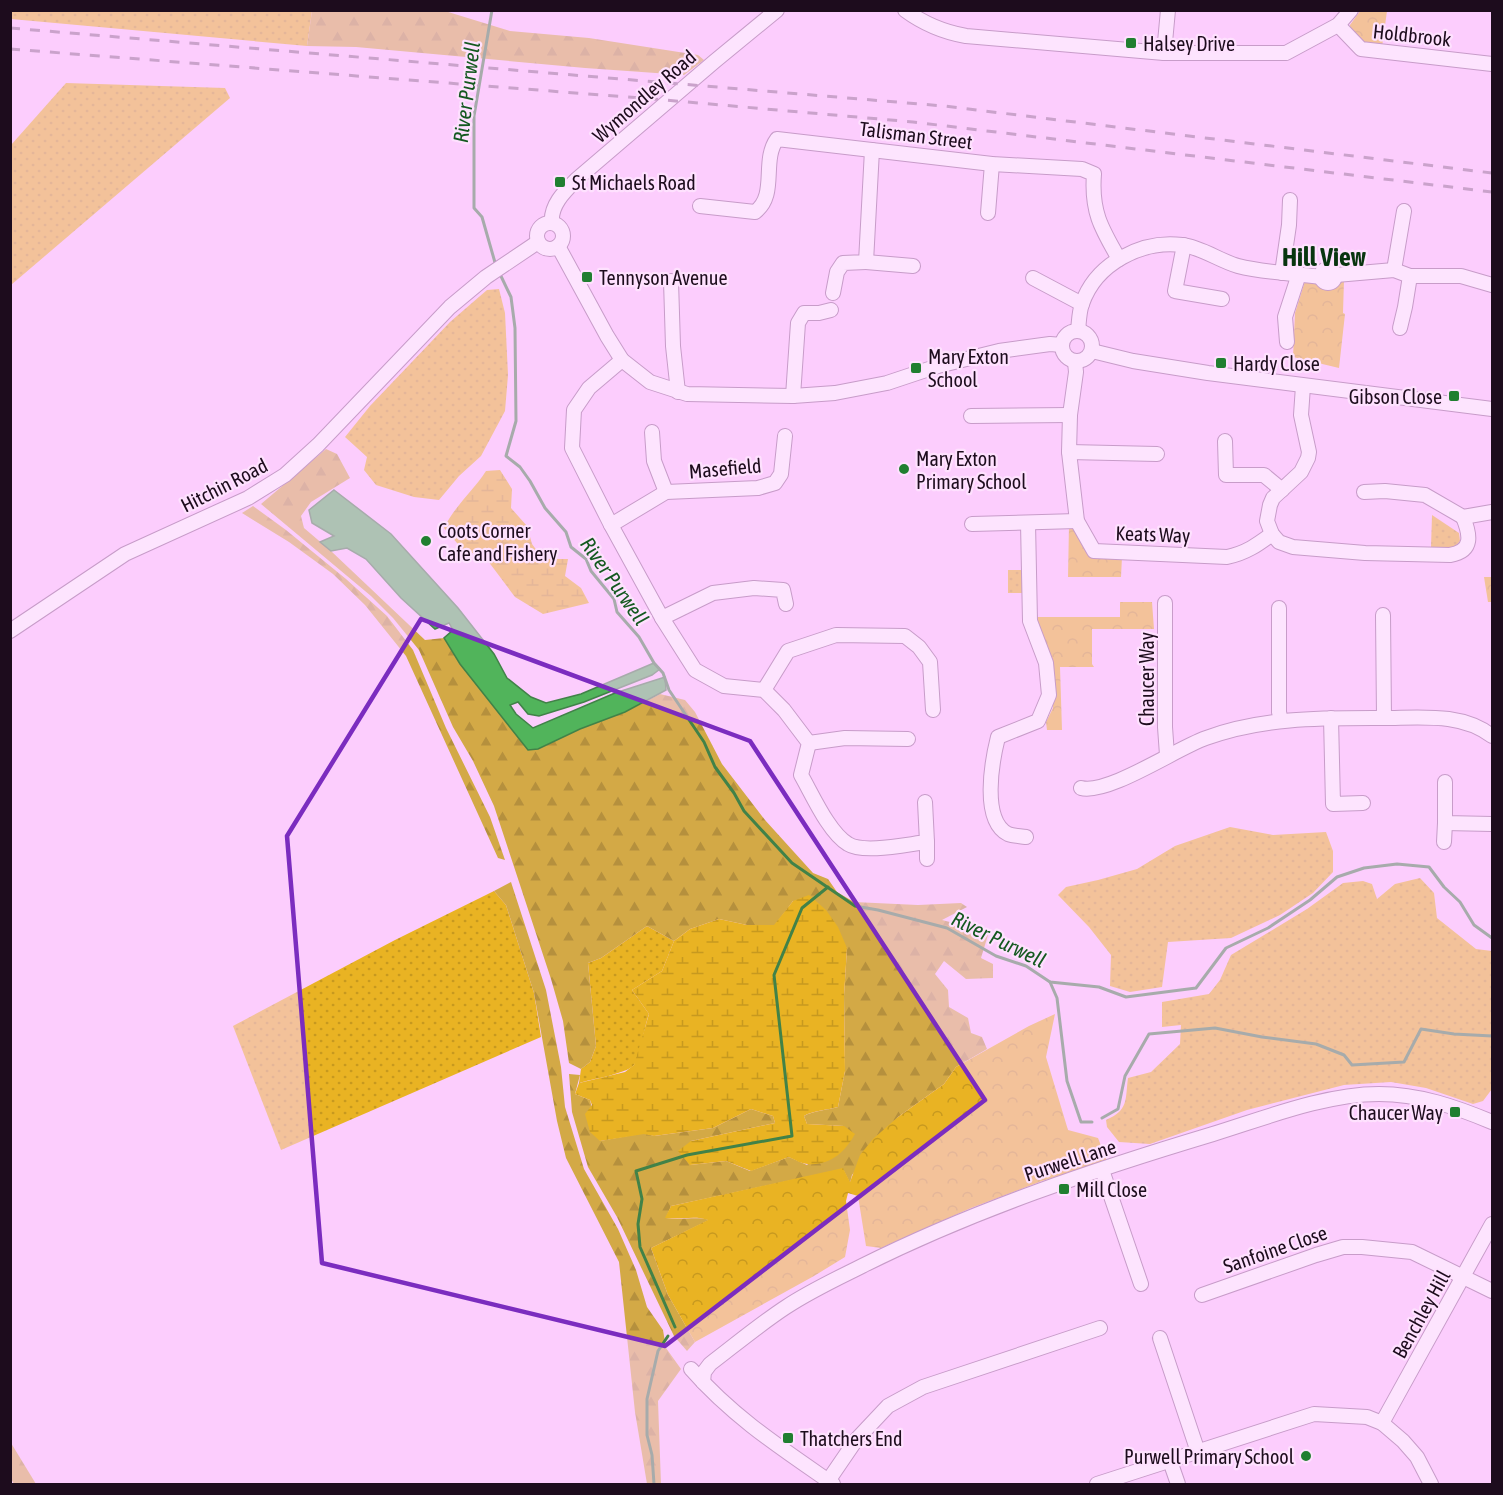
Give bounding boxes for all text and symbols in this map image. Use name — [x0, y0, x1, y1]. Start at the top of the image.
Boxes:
street label: Holdbrook — [1372, 19, 1452, 51]
place label: Halsey Drive — [1143, 32, 1235, 55]
marker: Halsey Drive — [1124, 36, 1138, 50]
water label: River Purwell — [448, 40, 484, 144]
street label: Wymondley Road — [588, 45, 700, 147]
street label: Talisman Street — [858, 117, 974, 153]
place label: St Michaels Road — [572, 171, 696, 194]
marker: St Michaels Road — [553, 175, 567, 189]
district label: Hill View — [1282, 242, 1367, 272]
place label: Tennyson Avenue — [599, 266, 728, 289]
marker: Tennyson Avenue — [580, 270, 594, 284]
place label: Mary Exton School — [928, 345, 1009, 391]
place label: Hardy Close — [1233, 352, 1320, 375]
marker: Hardy Close — [1214, 356, 1228, 370]
marker: Mary Exton School — [909, 361, 923, 375]
place label: Gibson Close — [1349, 385, 1442, 408]
marker: Gibson Close — [1447, 389, 1461, 403]
place label: Mary Exton Primary School — [916, 447, 1027, 493]
street label: Hitchin Road — [177, 453, 271, 517]
street label: Masefield — [688, 453, 762, 483]
marker: Mary Exton Primary School — [897, 462, 911, 476]
place label: Coots Corner Cafe and Fishery — [438, 519, 558, 565]
street label: Keats Way — [1115, 521, 1191, 547]
water label: River Purwell — [576, 532, 654, 630]
marker: Coots Corner Cafe and Fishery — [419, 534, 433, 548]
street label: Chaucer Way — [1135, 632, 1158, 726]
water label: River Purwell — [948, 906, 1050, 972]
place label: Chaucer Way — [1349, 1101, 1443, 1124]
marker: Chaucer Way — [1448, 1105, 1462, 1119]
street label: Purwell Lane — [1021, 1134, 1119, 1186]
place label: Mill Close — [1076, 1178, 1147, 1201]
marker: Mill Close — [1057, 1182, 1071, 1196]
street label: Sanfoine Close — [1220, 1221, 1330, 1277]
street label: Benchley Hill — [1387, 1265, 1455, 1362]
place label: Thatchers End — [800, 1427, 903, 1450]
marker: Thatchers End — [781, 1431, 795, 1445]
place label: Purwell Primary School — [1124, 1445, 1295, 1468]
marker: Purwell Primary School — [1299, 1449, 1313, 1463]

